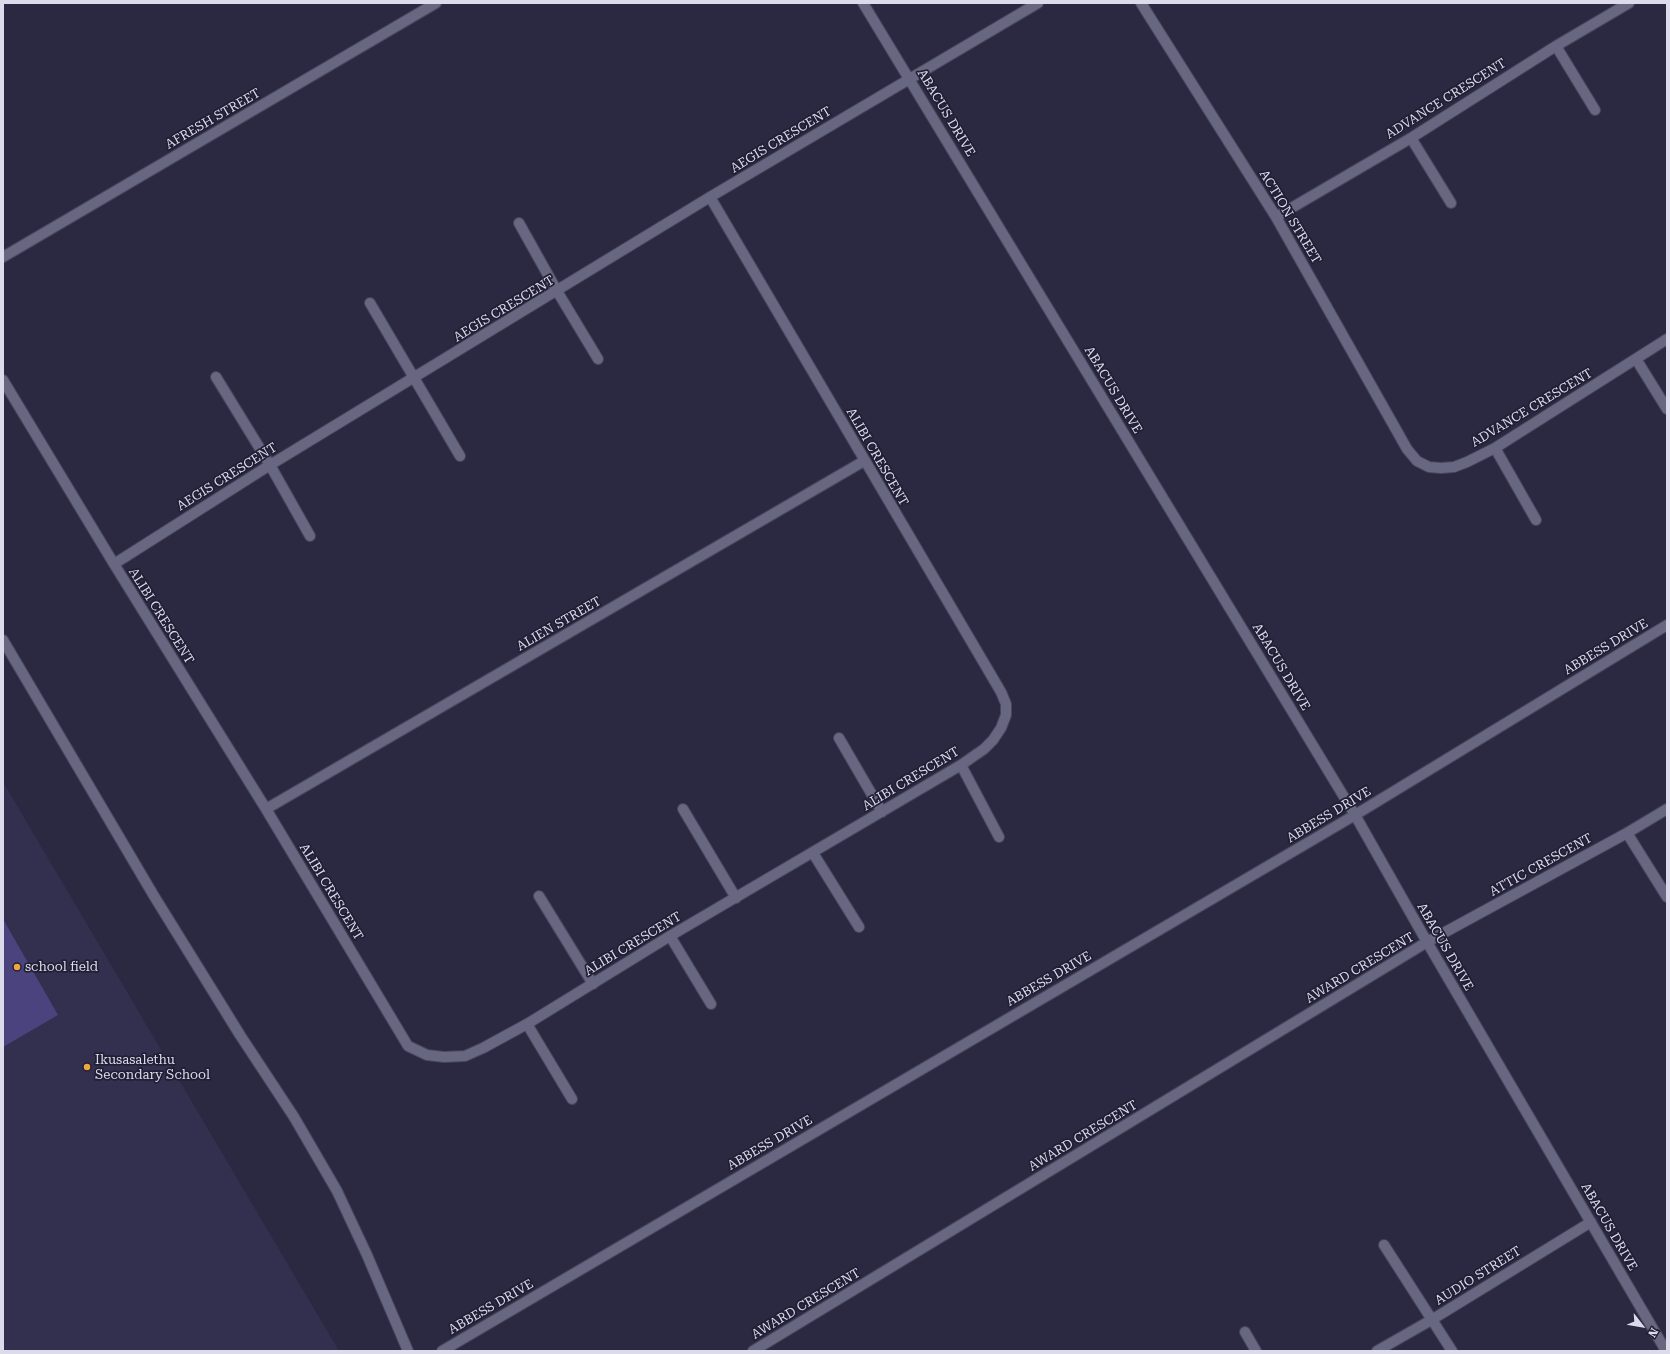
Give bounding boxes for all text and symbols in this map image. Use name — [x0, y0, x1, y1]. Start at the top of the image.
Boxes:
street label: ADVANCE CRESCENT — [1383, 56, 1509, 142]
street label: ABACUS DRIVE — [914, 67, 978, 159]
street label: AFRESH STREET — [163, 85, 263, 153]
street label: AEGIS CRESCENT — [728, 104, 834, 176]
street label: ACTION STREET — [1256, 167, 1324, 267]
street label: AEGIS CRESCENT — [451, 273, 557, 345]
street label: ABACUS DRIVE — [1081, 344, 1145, 436]
street label: ADVANCE CRESCENT — [1468, 365, 1596, 451]
street label: ALIBI CRESCENT — [843, 405, 911, 509]
street label: AEGIS CRESCENT — [174, 440, 280, 514]
street label: ALIBI CRESCENT — [125, 565, 197, 667]
street label: ALIEN STREET — [514, 594, 604, 654]
street label: ABBESS DRIVE — [1561, 616, 1651, 678]
street label: ABACUS DRIVE — [1249, 621, 1313, 713]
street label: ALIBI CRESCENT — [860, 744, 962, 814]
street label: ABBESS DRIVE — [1284, 784, 1374, 846]
street label: ATTIC CRESCENT — [1487, 830, 1595, 900]
street label: ALIBI CRESCENT — [296, 841, 366, 943]
street label: ABACUS DRIVE — [1414, 900, 1476, 994]
street label: ALIBI CRESCENT — [582, 909, 684, 979]
street label: AWARD CRESCENT — [1303, 929, 1417, 1007]
street label: ABBESS DRIVE — [1004, 948, 1094, 1010]
place label: school field — [25, 959, 98, 975]
marker: school field — [12, 962, 22, 972]
place label: Ikusasalethu Secondary School — [95, 1052, 210, 1083]
marker: Ikusasalethu Secondary School — [82, 1062, 92, 1072]
street label: AWARD CRESCENT — [1026, 1097, 1140, 1175]
street label: ABBESS DRIVE — [725, 1112, 815, 1174]
street label: ABACUS DRIVE — [1578, 1180, 1640, 1274]
street label: AUDIO STREET — [1432, 1243, 1524, 1309]
street label: AWARD CRESCENT — [749, 1265, 863, 1343]
street label: ABBESS DRIVE — [446, 1276, 536, 1338]
north arrow — [1622, 1306, 1662, 1346]
text: N — [1645, 1325, 1660, 1339]

